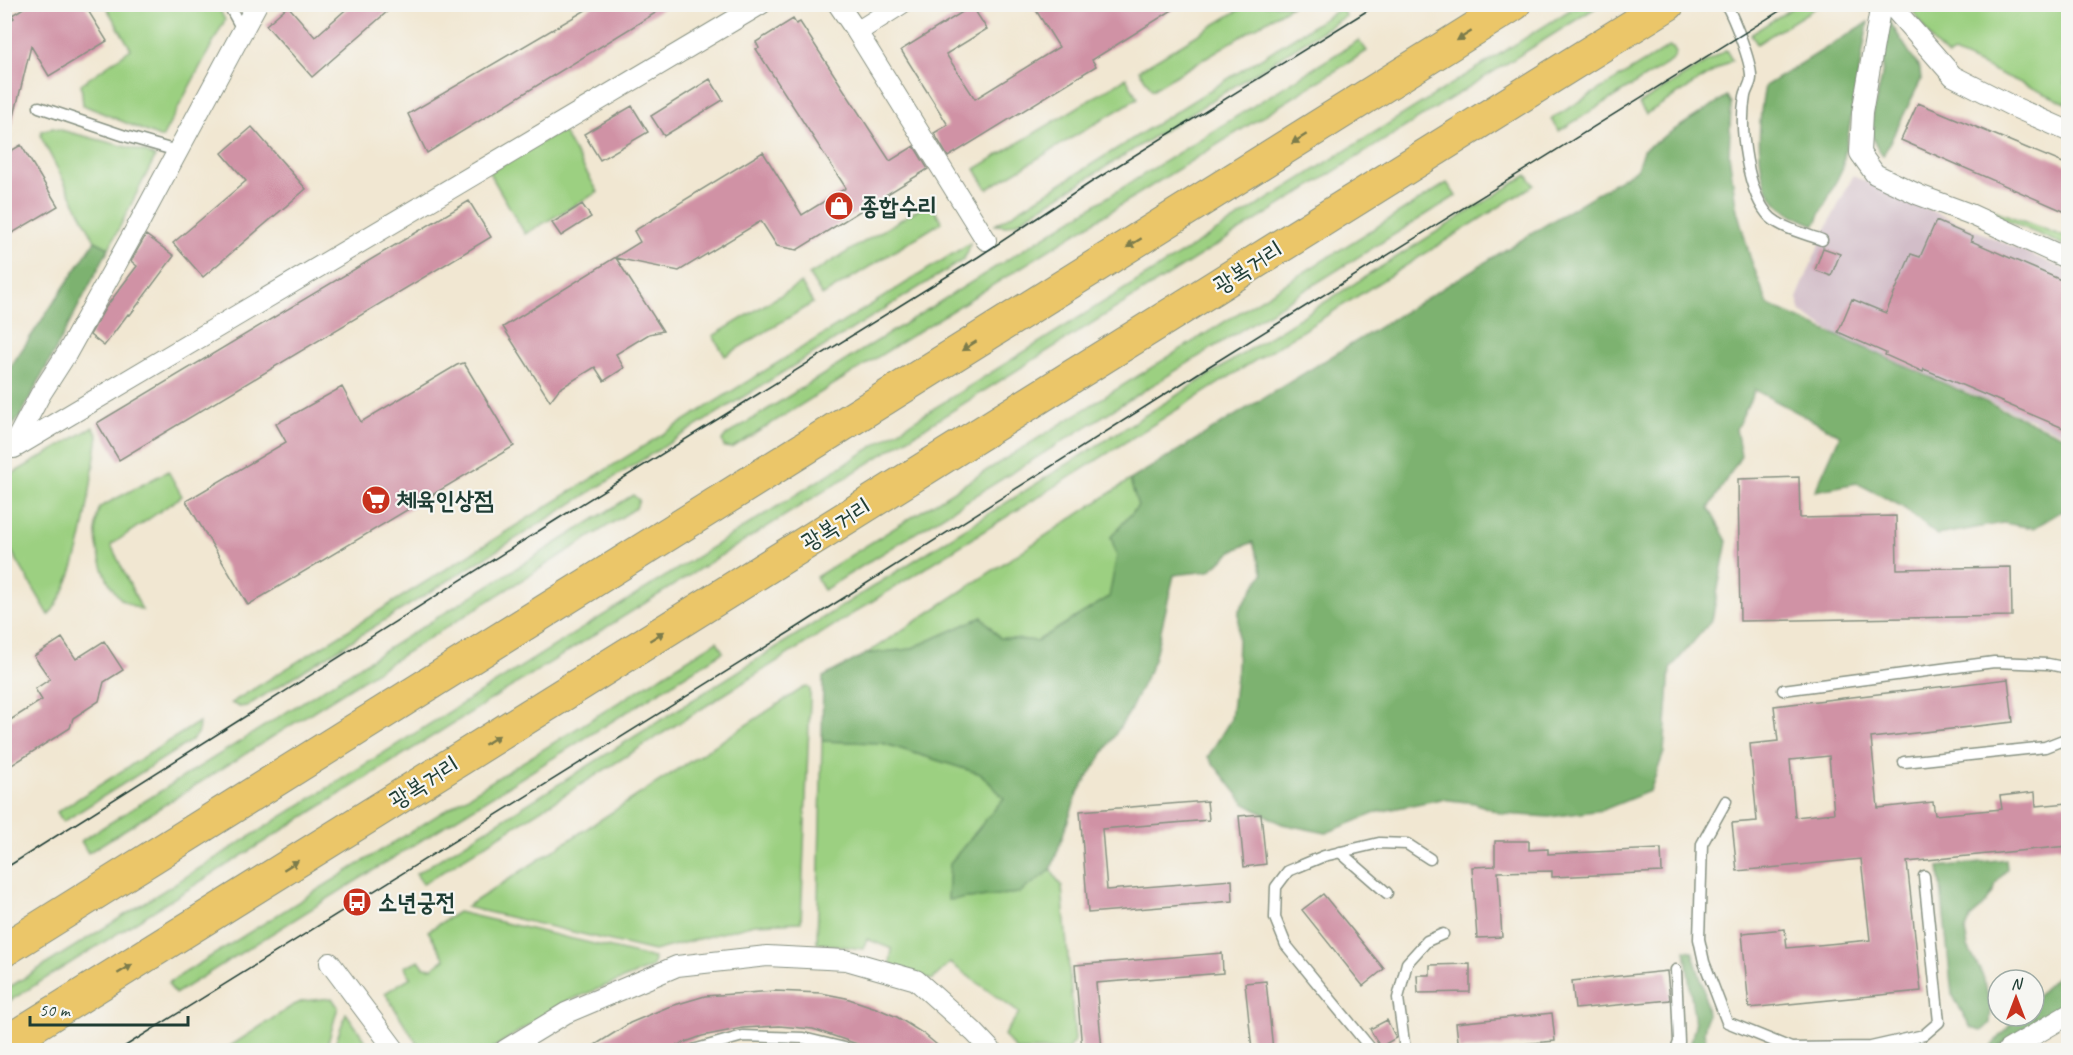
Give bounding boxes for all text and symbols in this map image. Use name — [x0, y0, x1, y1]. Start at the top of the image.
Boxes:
one-way arrow — [1456, 30, 1472, 41]
one-way arrow — [1291, 133, 1307, 144]
shop icon: 종합수리 — [823, 190, 855, 222]
place label: 종합수리 — [860, 191, 937, 221]
street label: 광복거리 — [1207, 234, 1289, 300]
one-way arrow — [1126, 237, 1142, 248]
one-way arrow — [961, 340, 977, 352]
supermarket icon: 체육인상점 — [360, 484, 392, 516]
place label: 체육인상점 — [396, 485, 494, 515]
street label: 광복거리 — [795, 491, 877, 557]
one-way arrow — [649, 631, 665, 642]
one-way arrow — [484, 734, 500, 745]
street label: 광복거리 — [383, 749, 465, 815]
one-way arrow — [283, 860, 299, 871]
bus stop icon: 소년궁전 — [341, 886, 373, 918]
place label: 소년궁전 — [378, 887, 455, 917]
one-way arrow — [117, 963, 133, 974]
north arrow — [1986, 968, 2046, 1028]
text: N — [2011, 974, 2024, 994]
scale bar — [30, 989, 188, 1027]
text: 50 m — [39, 999, 72, 1021]

